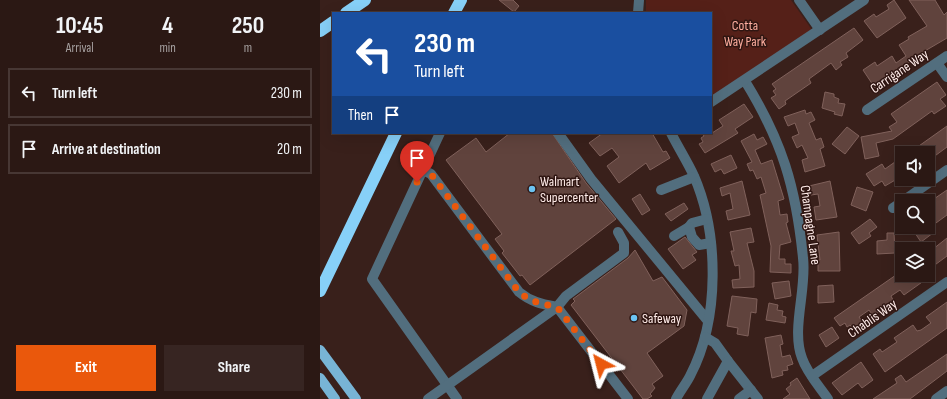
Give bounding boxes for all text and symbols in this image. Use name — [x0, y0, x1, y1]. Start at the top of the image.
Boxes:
text: 10:45 — [56, 11, 104, 40]
text: 4 — [162, 11, 173, 40]
text: 250 — [232, 11, 264, 40]
park label: Cotta Way Park — [724, 17, 767, 50]
text: 230 m — [414, 27, 475, 60]
icon: left — [348, 28, 400, 80]
text: Arrival — [66, 40, 94, 56]
text: min — [159, 40, 176, 56]
text: m — [244, 40, 252, 56]
street label: Carrigane Way — [867, 45, 932, 97]
text: Turn left — [414, 61, 465, 82]
icon: left — [18, 82, 40, 104]
text: Turn left — [52, 84, 97, 103]
text: 230 m — [271, 84, 302, 103]
icon: arrive — [381, 104, 403, 126]
text: Then — [348, 106, 373, 125]
icon: arrive — [18, 138, 40, 160]
text: Arrive at destination — [52, 140, 161, 159]
text: 20 m — [277, 140, 302, 159]
pin — [400, 141, 434, 182]
map controls — [895, 146, 935, 282]
button: sound — [895, 146, 935, 186]
icon: arrive — [406, 147, 428, 169]
place label: Walmart Supercenter — [540, 173, 598, 206]
marker: Walmart Supercenter — [527, 184, 537, 194]
street label: Champagne Lane — [797, 184, 824, 266]
button: search — [895, 194, 935, 234]
button: layers — [895, 242, 935, 282]
street label: Chablis Way — [844, 295, 901, 341]
place label: Safeway — [642, 310, 682, 327]
marker: Safeway — [629, 313, 639, 323]
position arrow — [580, 343, 622, 385]
button: Exit — [16, 345, 156, 391]
button: Share — [164, 345, 304, 391]

